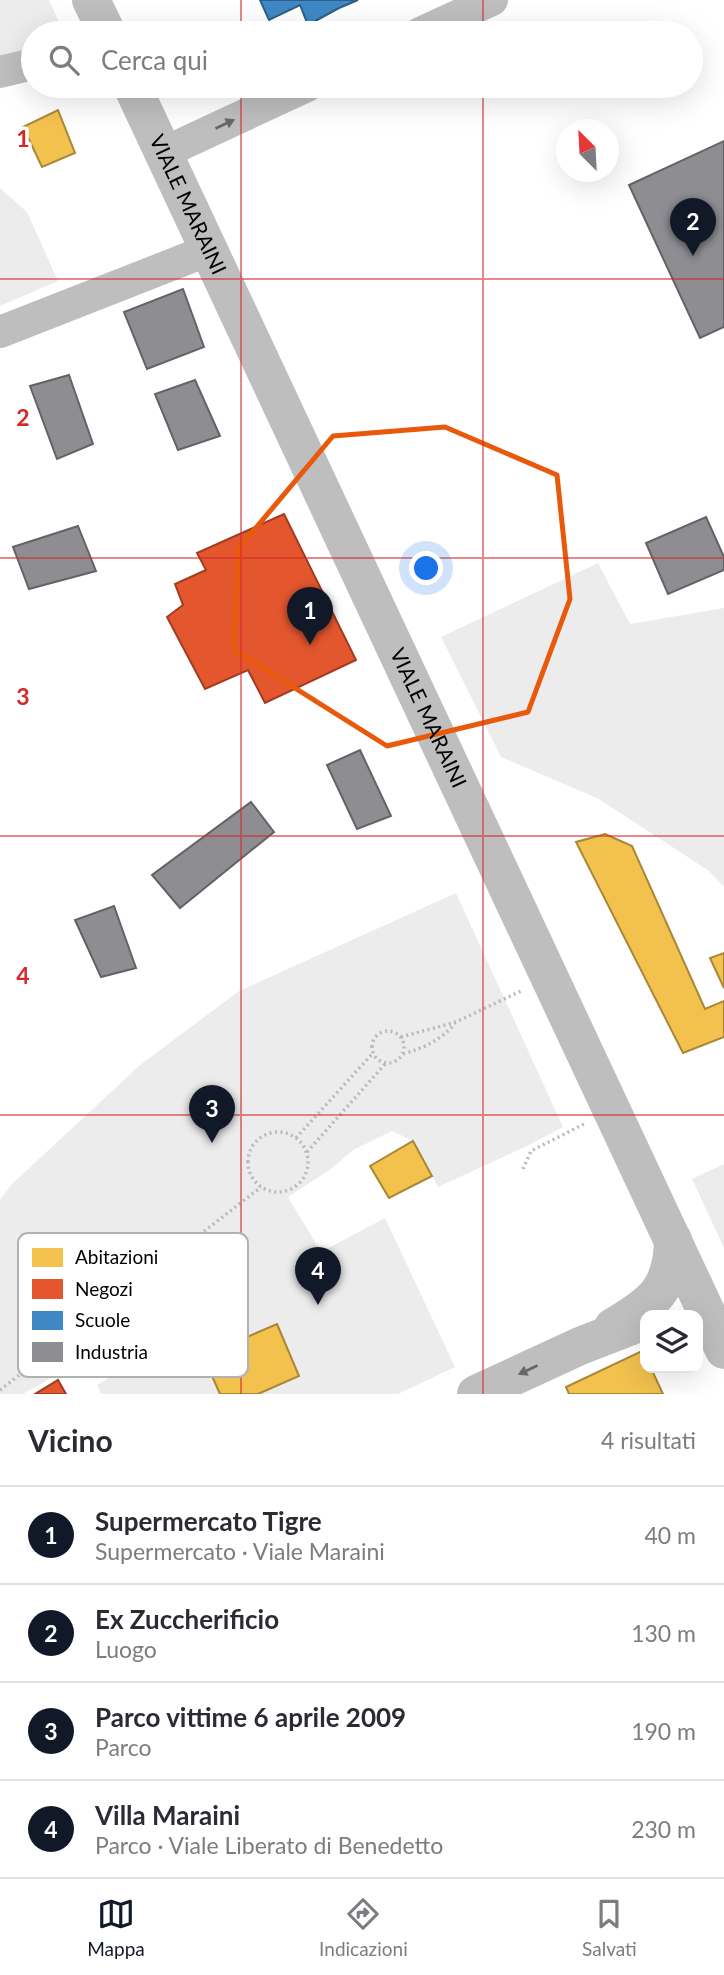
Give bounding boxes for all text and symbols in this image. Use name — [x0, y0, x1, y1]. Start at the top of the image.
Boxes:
search box — [21, 21, 703, 98]
icon: search — [45, 41, 83, 79]
text: Cerca qui — [101, 44, 208, 76]
one-way arrow — [215, 118, 235, 130]
north arrow — [556, 119, 619, 182]
text: 1 — [16, 124, 30, 152]
street label: VIALE MARAINI — [145, 130, 232, 278]
pin: 2 — [670, 198, 716, 256]
text: 2 — [16, 403, 30, 431]
your location — [409, 551, 443, 585]
pin: 1 — [287, 587, 333, 645]
street label: VIALE MARAINI — [386, 644, 473, 791]
text: 3 — [16, 682, 30, 710]
text: 4 — [16, 961, 30, 989]
pin: 3 — [189, 1085, 235, 1143]
legend — [18, 1233, 248, 1377]
text: Abitazioni — [75, 1245, 158, 1268]
pin: 4 — [295, 1247, 341, 1305]
text: Negozi — [75, 1277, 133, 1300]
text: Scuole — [75, 1308, 130, 1331]
map controls — [640, 1310, 703, 1373]
button: layers — [640, 1310, 703, 1373]
text: Industria — [75, 1340, 148, 1363]
one-way arrow — [518, 1364, 538, 1376]
text: Vicino — [28, 1422, 113, 1458]
text: 4 risultati — [601, 1426, 696, 1454]
text: Supermercato Tigre — [95, 1505, 322, 1537]
text: 1 — [44, 1521, 58, 1549]
text: 40 m — [645, 1521, 696, 1549]
text: Supermercato · Viale Maraini — [95, 1537, 385, 1565]
text: Ex Zuccherificio — [95, 1603, 279, 1635]
text: 2 — [44, 1619, 58, 1647]
text: 130 m — [631, 1619, 696, 1647]
text: Luogo — [95, 1635, 157, 1663]
text: Parco vittime 6 aprile 2009 — [95, 1701, 406, 1733]
text: 3 — [44, 1717, 58, 1745]
text: 190 m — [631, 1717, 696, 1745]
text: Parco — [95, 1733, 152, 1761]
text: Villa Maraini — [95, 1799, 240, 1831]
text: 4 — [44, 1815, 58, 1843]
text: 230 m — [631, 1815, 696, 1843]
text: Parco · Viale Liberato di Benedetto — [95, 1831, 443, 1859]
tab: Mappa — [87, 1895, 145, 1960]
tab: Indicazioni — [319, 1895, 408, 1960]
tab: Salvati — [582, 1895, 637, 1960]

